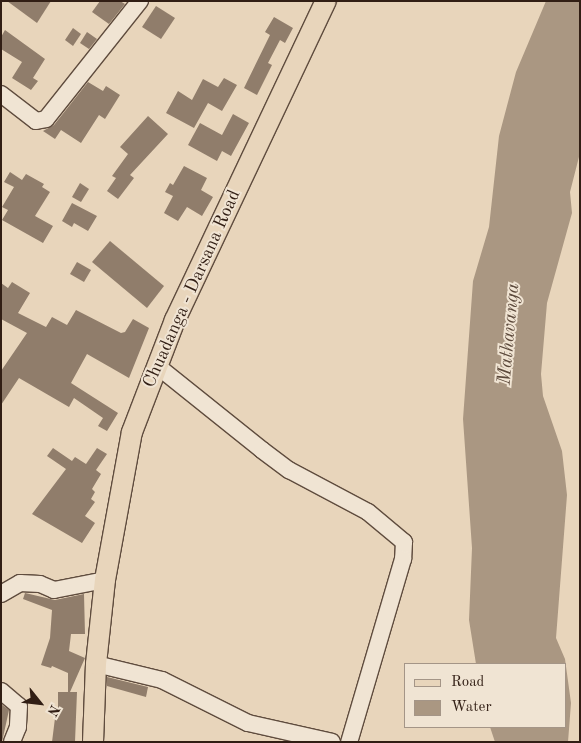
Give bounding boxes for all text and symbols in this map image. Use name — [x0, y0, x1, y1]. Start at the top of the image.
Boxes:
street label: Chuadanga - Darsana Road — [139, 187, 245, 391]
water label: Mathavanga — [494, 282, 526, 386]
legend — [404, 663, 566, 728]
text: Road — [451, 675, 484, 690]
north arrow — [15, 678, 65, 728]
text: Water — [451, 700, 492, 715]
text: N — [44, 702, 62, 718]

